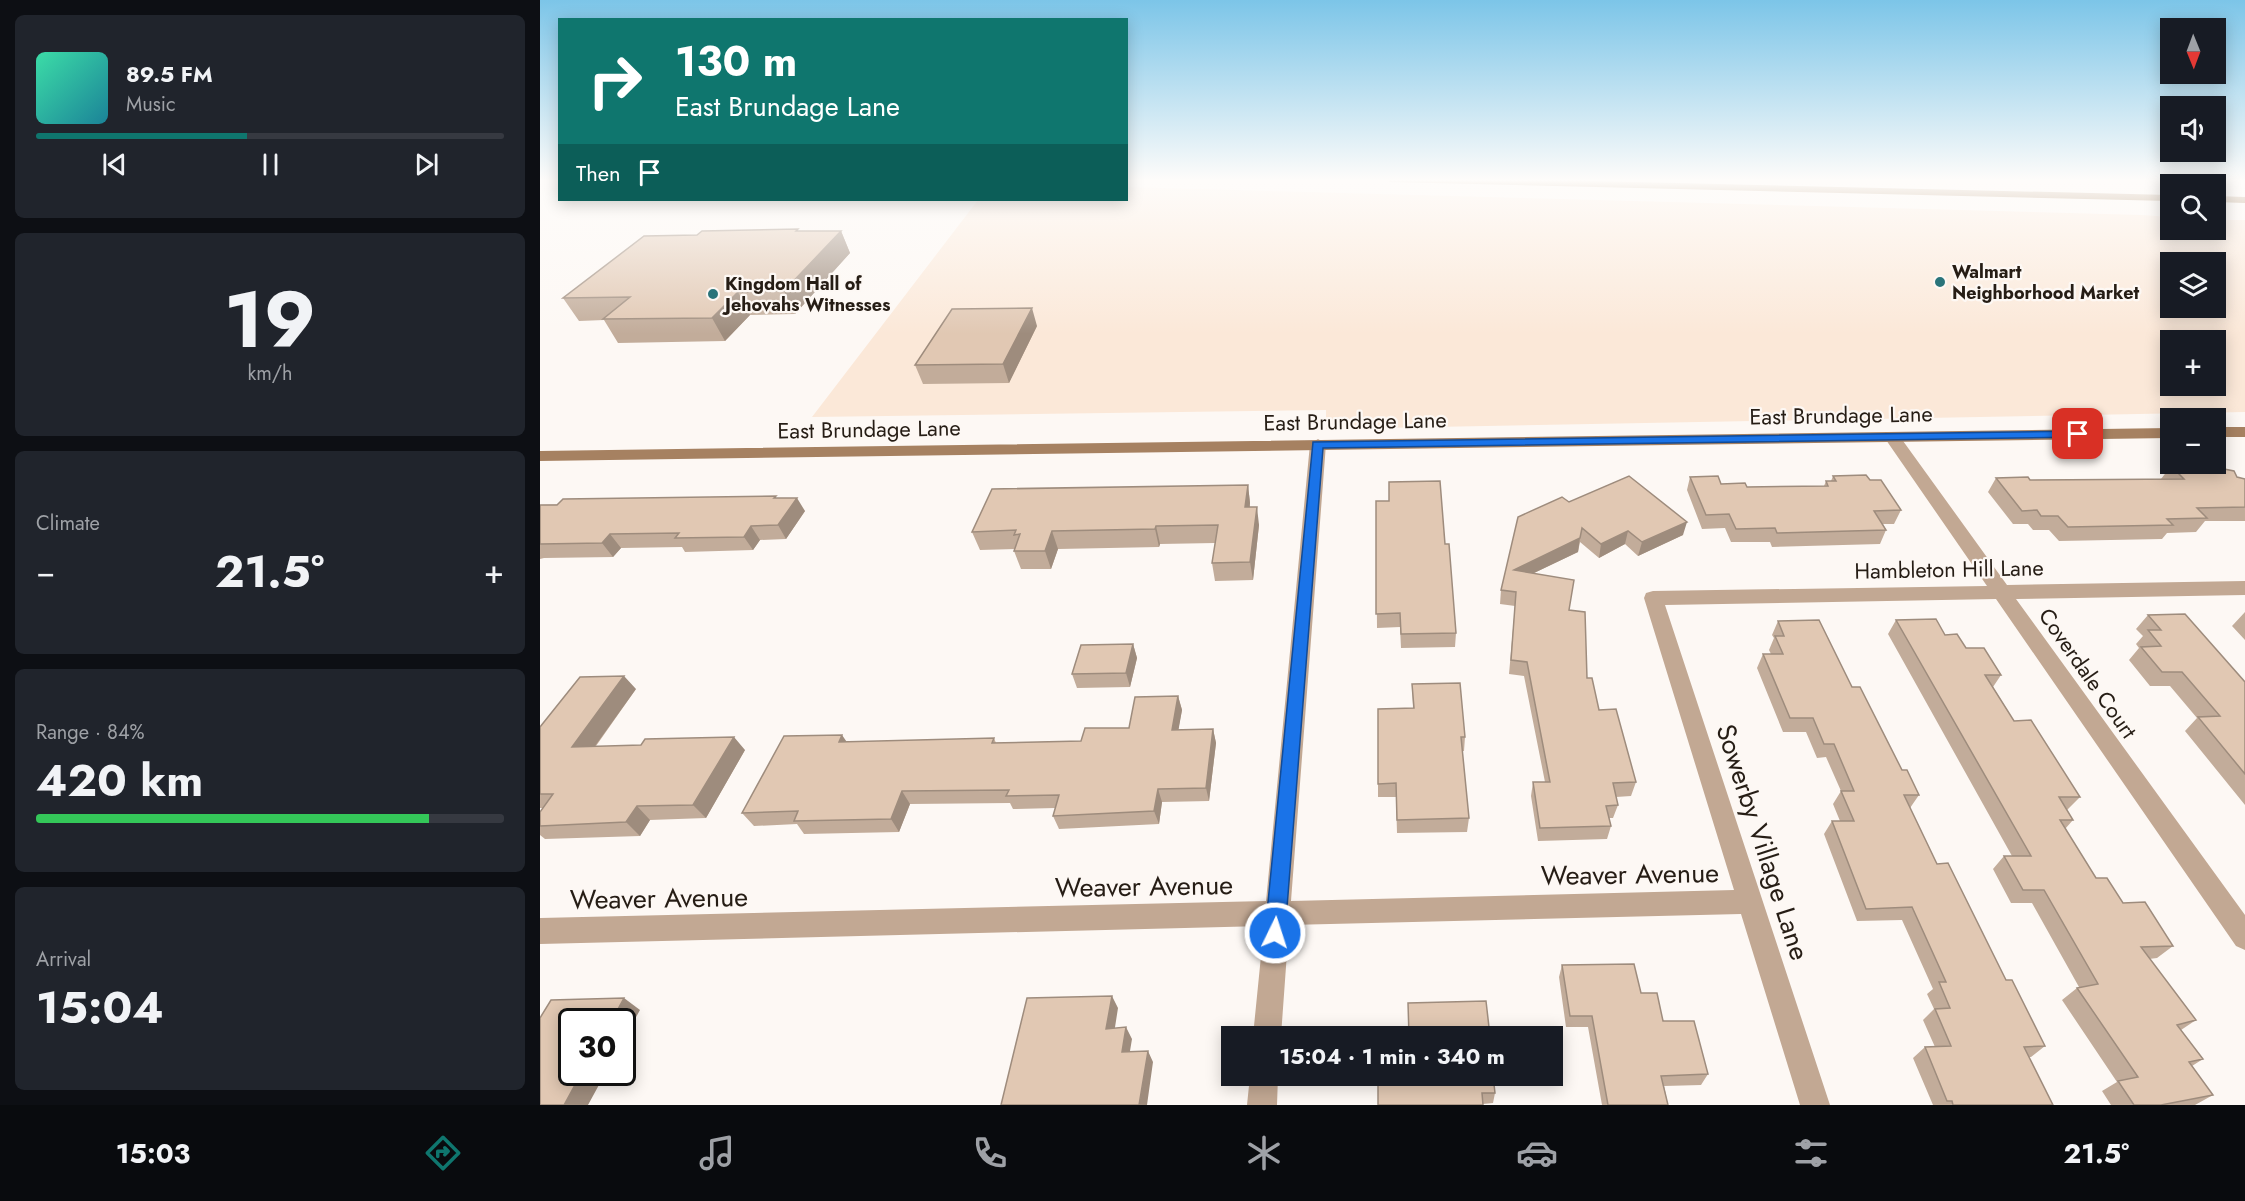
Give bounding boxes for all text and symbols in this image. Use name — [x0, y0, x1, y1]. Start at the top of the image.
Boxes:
north arrow — [2160, 18, 2226, 84]
map controls — [2160, 18, 2226, 474]
text: 130 m — [675, 31, 797, 92]
icon: right — [576, 42, 654, 120]
text: 89.5 FM — [126, 58, 213, 90]
text: East Brundage Lane — [675, 87, 900, 126]
text: Music — [126, 90, 176, 119]
button: sound — [2160, 96, 2226, 162]
icon: previous — [98, 148, 131, 181]
icon: pause — [254, 148, 287, 181]
icon: next — [410, 148, 443, 181]
icon: arrive — [633, 156, 666, 189]
text: Then — [576, 157, 621, 189]
button: search — [2160, 174, 2226, 240]
button: layers — [2160, 252, 2226, 318]
place label: Walmart Neighborhood Market — [1952, 259, 2139, 306]
text: 19 — [224, 264, 316, 376]
place label: Kingdom Hall of Jehovahs Witnesses — [722, 271, 890, 318]
marker: Walmart Neighborhood Market — [1933, 275, 1947, 289]
marker: Kingdom Hall of Jehovahs Witnesses — [706, 287, 720, 301]
button: + — [2160, 330, 2226, 396]
text: km/h — [247, 359, 293, 388]
street label: East Brundage Lane — [1749, 397, 1933, 433]
street label: East Brundage Lane — [1263, 403, 1447, 439]
pin — [2052, 408, 2103, 459]
button: − — [2160, 408, 2226, 474]
street label: East Brundage Lane — [777, 411, 961, 447]
icon: arrive — [2061, 417, 2094, 450]
text: Climate — [36, 509, 100, 538]
text: 21.5° — [215, 539, 324, 604]
text: − — [36, 548, 55, 595]
text: + — [484, 548, 504, 595]
street label: Hambleton Hill Lane — [1854, 551, 2044, 587]
street label: Coverdale Court — [2031, 601, 2145, 745]
text: Range · 84% — [36, 718, 145, 747]
street label: Sowerby Village Lane — [1706, 719, 1820, 965]
text: 420 km — [36, 748, 203, 813]
street label: Weaver Avenue — [1541, 853, 1719, 895]
street label: Weaver Avenue — [1055, 865, 1233, 907]
street label: Weaver Avenue — [570, 877, 748, 919]
position arrow — [1243, 901, 1307, 965]
text: Arrival — [36, 945, 91, 974]
text: 15:04 — [36, 975, 164, 1040]
speed limit sign: 30 — [558, 1008, 636, 1086]
text: 15:04 · 1 min · 340 m — [1279, 1040, 1505, 1072]
icon: directions — [422, 1132, 464, 1174]
icon: music — [696, 1132, 738, 1174]
icon: phone — [969, 1132, 1011, 1174]
icon: climate — [1243, 1132, 1285, 1174]
icon: car — [1516, 1132, 1558, 1174]
icon: filters — [1790, 1132, 1832, 1174]
text: 15:03 — [116, 1134, 190, 1173]
text: 21.5° — [2064, 1134, 2129, 1173]

